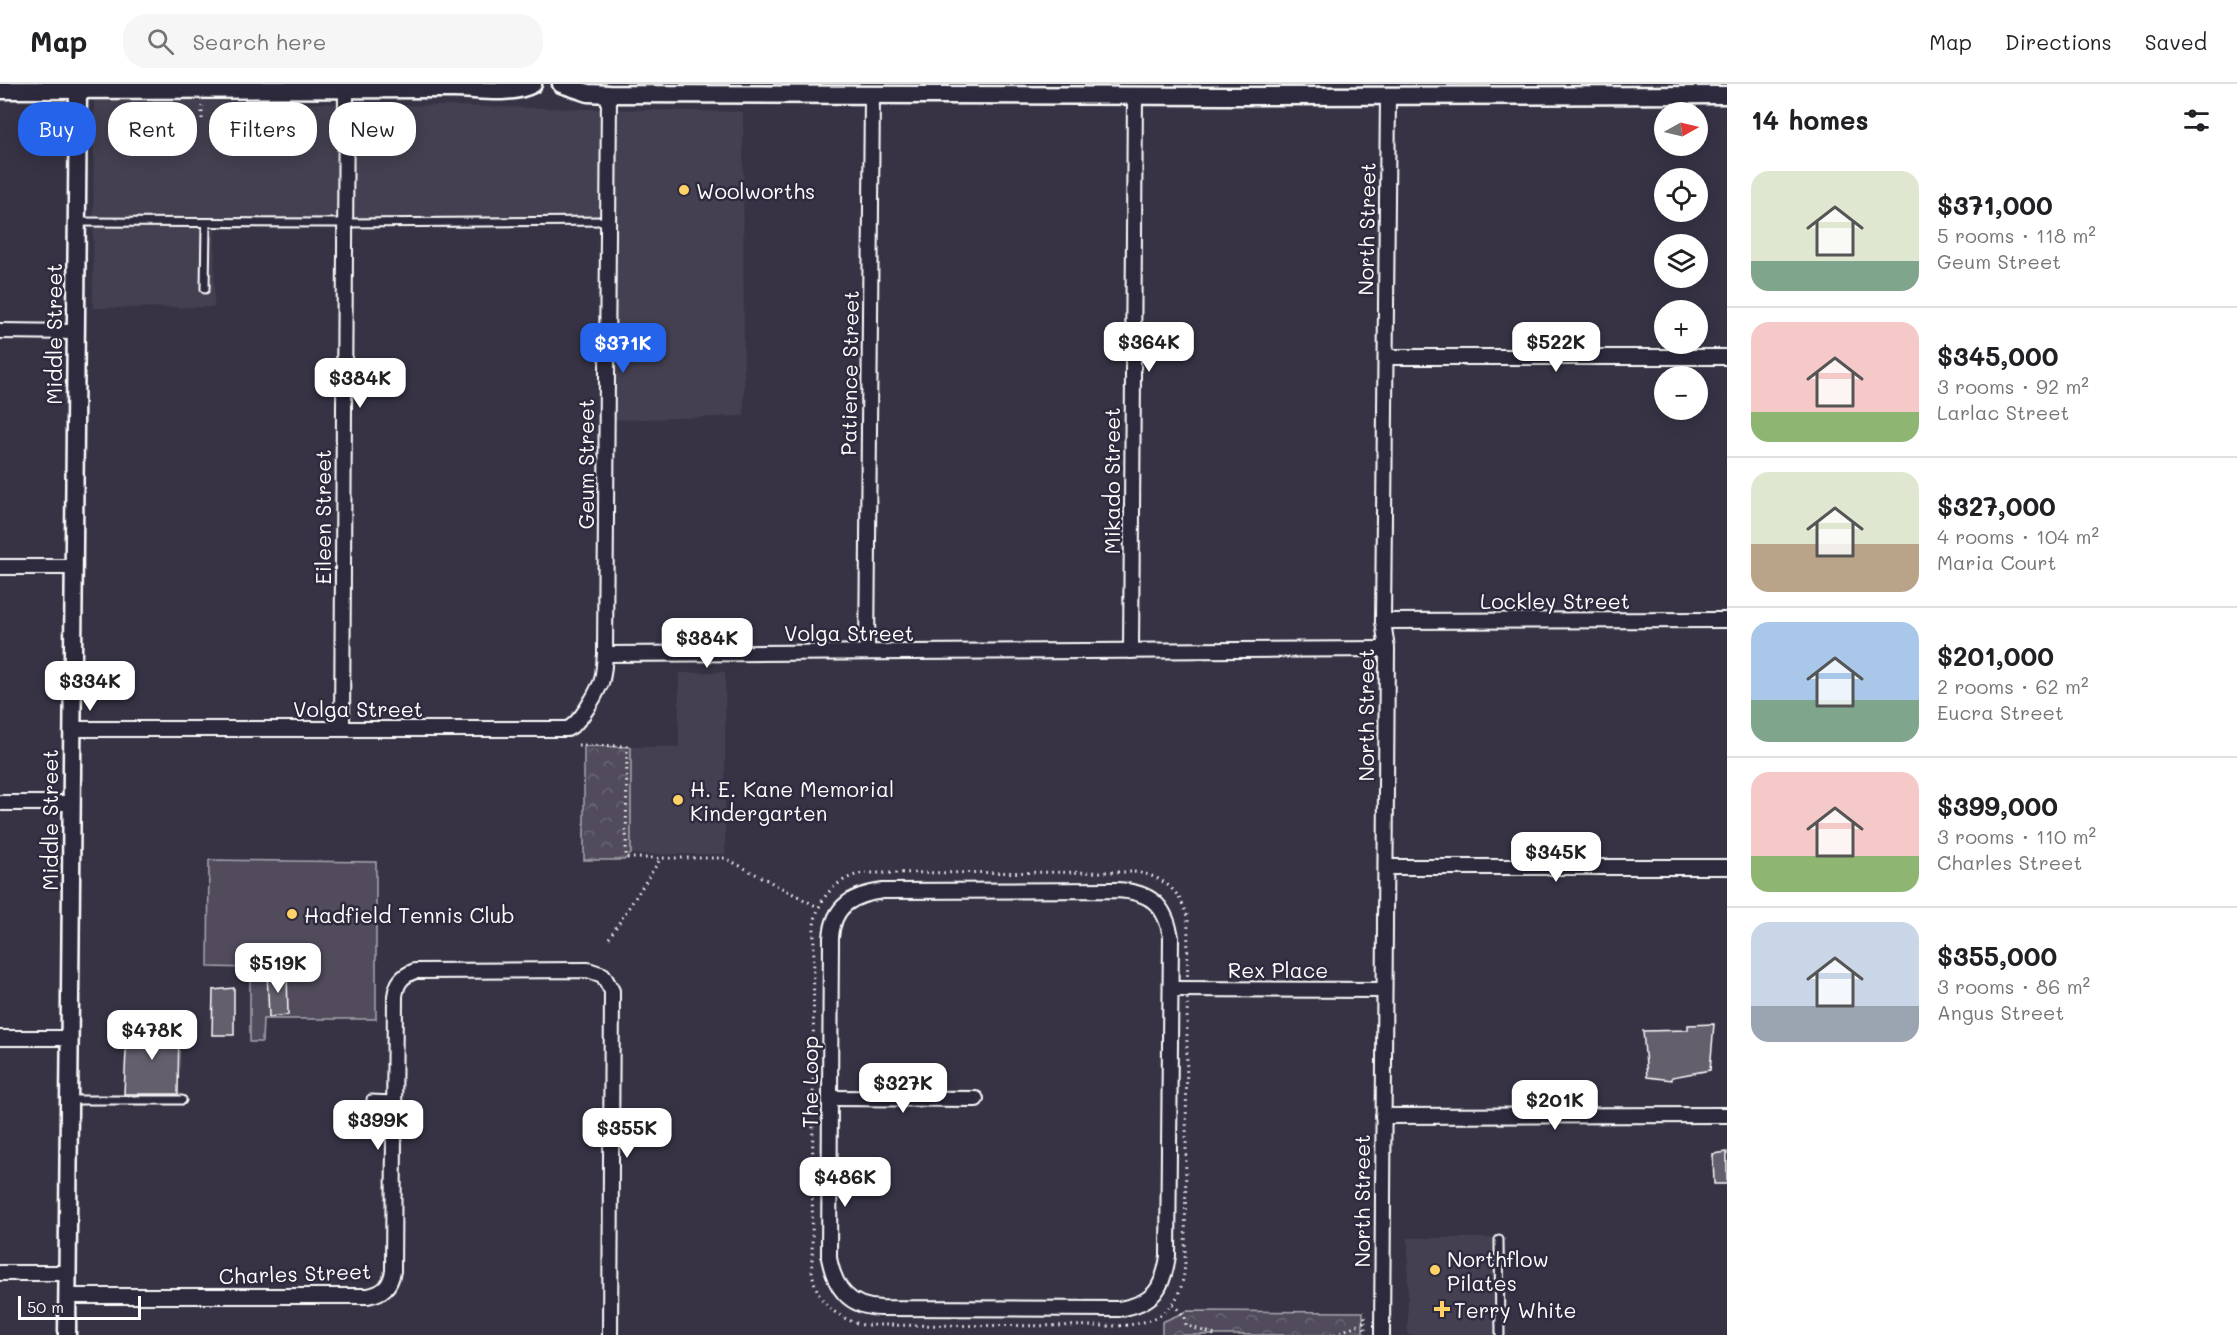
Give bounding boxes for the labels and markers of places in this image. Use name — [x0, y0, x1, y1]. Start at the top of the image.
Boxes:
place label: Woolworths — [696, 177, 815, 204]
marker: Woolworths — [677, 183, 691, 197]
pin: $364K — [1107, 322, 1191, 373]
pin: $522K — [1514, 322, 1598, 373]
pin: $371K — [581, 323, 665, 374]
pin: $384K — [318, 358, 402, 409]
pin: $384K — [665, 618, 749, 669]
pin: $334K — [48, 661, 132, 712]
place label: H. E. Kane Memorial Kindergarten — [690, 775, 894, 826]
marker: H. E. Kane Memorial Kindergarten — [671, 793, 685, 807]
pin: $345K — [1514, 832, 1598, 883]
place label: Hadfield Tennis Club — [304, 901, 515, 928]
marker: Hadfield Tennis Club — [285, 907, 299, 921]
pin: $519K — [236, 943, 320, 994]
pin: $478K — [110, 1010, 194, 1061]
pin: $327K — [861, 1063, 945, 1114]
pin: $201K — [1513, 1080, 1597, 1131]
pin: $399K — [336, 1100, 420, 1151]
pin: $355K — [585, 1108, 669, 1159]
pin: $486K — [803, 1157, 887, 1208]
place label: Northflow Pilates — [1447, 1245, 1549, 1296]
marker: Northflow Pilates — [1428, 1263, 1442, 1277]
place label: Terry White — [1454, 1296, 1576, 1323]
marker: Terry White — [1435, 1302, 1449, 1316]

